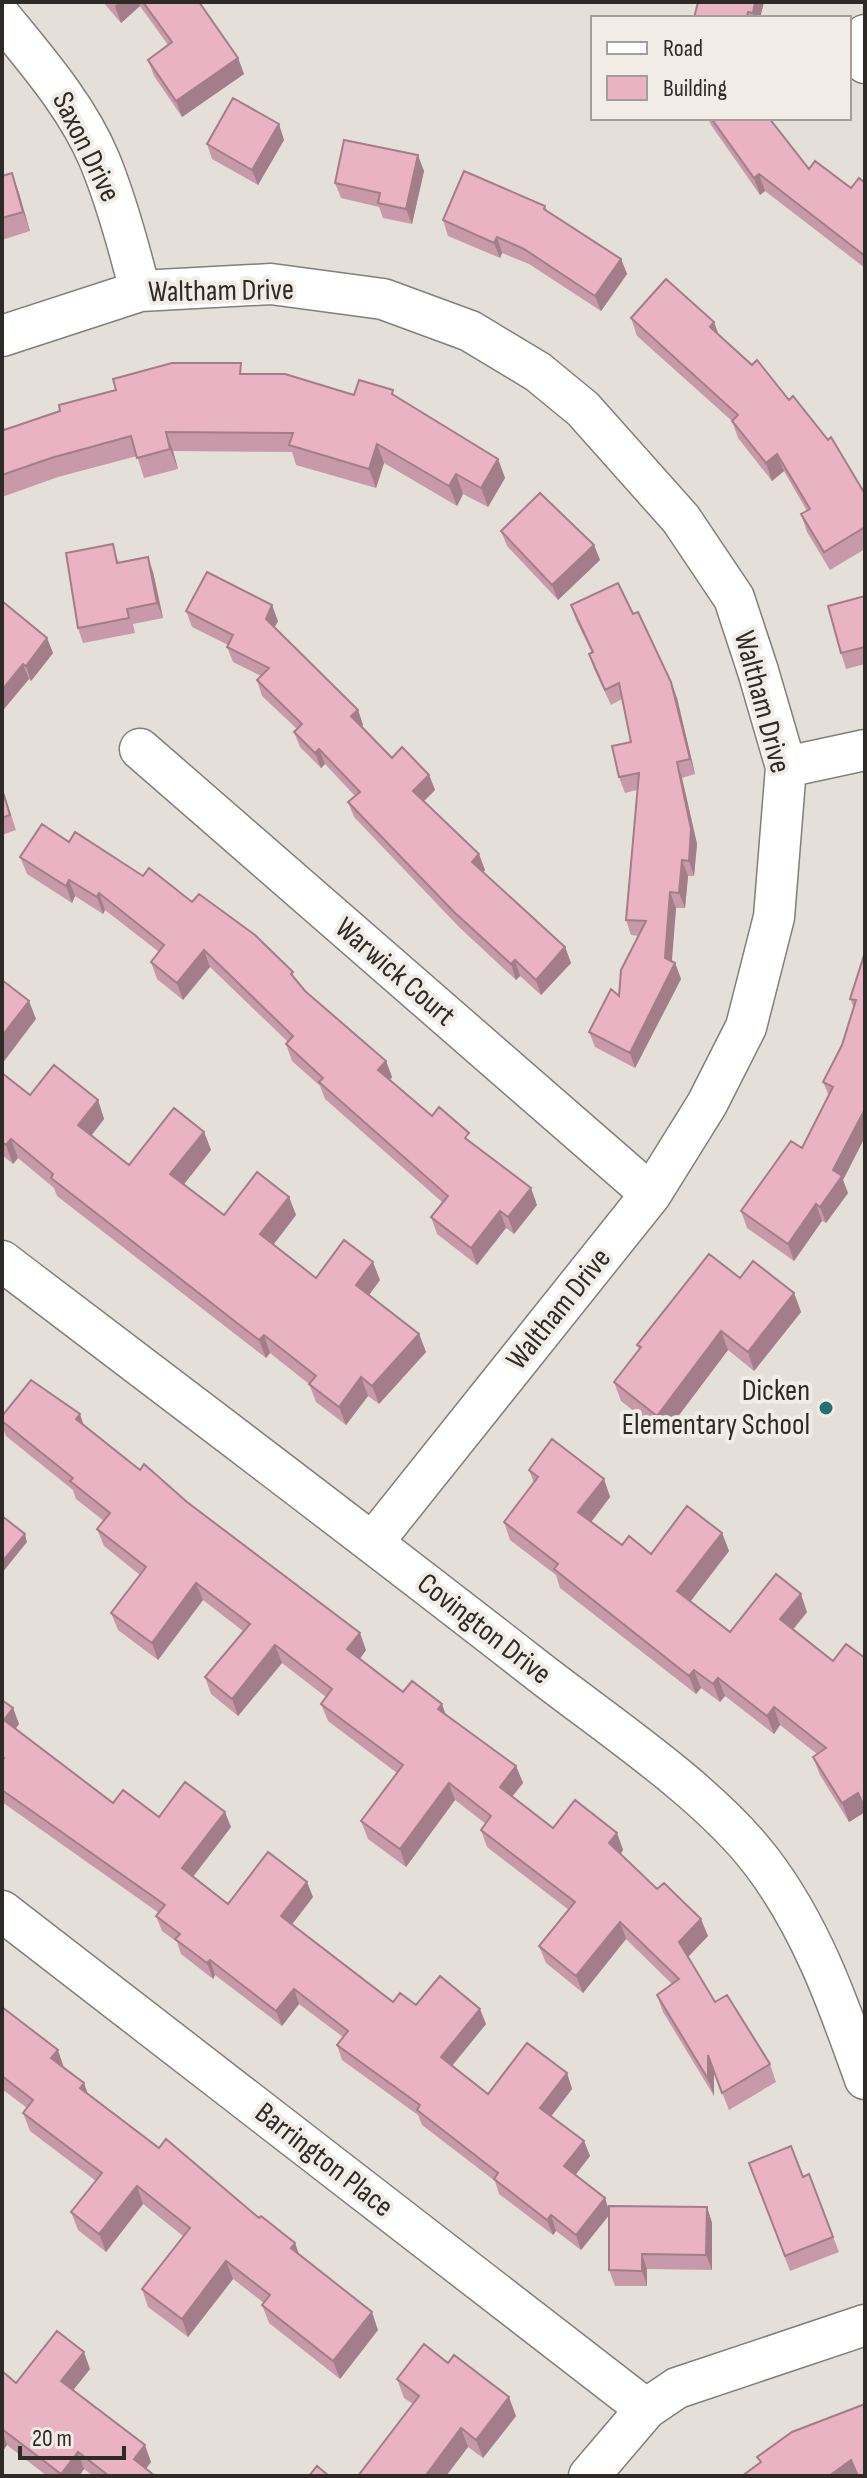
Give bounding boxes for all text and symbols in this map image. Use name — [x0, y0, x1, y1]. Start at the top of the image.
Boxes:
legend — [591, 16, 851, 120]
text: Road — [663, 34, 703, 63]
text: Building — [663, 74, 727, 103]
street label: Saxon Drive — [44, 86, 128, 208]
street label: Waltham Drive — [148, 272, 294, 310]
street label: Waltham Drive — [726, 627, 798, 777]
street label: Warwick Court — [328, 910, 462, 1034]
street label: Waltham Drive — [499, 1241, 619, 1377]
place label: Dicken Elementary School — [622, 1373, 810, 1443]
marker: Dicken Elementary School — [817, 1399, 835, 1417]
street label: Covington Drive — [410, 1566, 558, 1692]
street label: Barrington Place — [248, 2095, 400, 2225]
scale bar — [20, 2410, 124, 2460]
text: 20 m — [32, 2424, 72, 2453]

